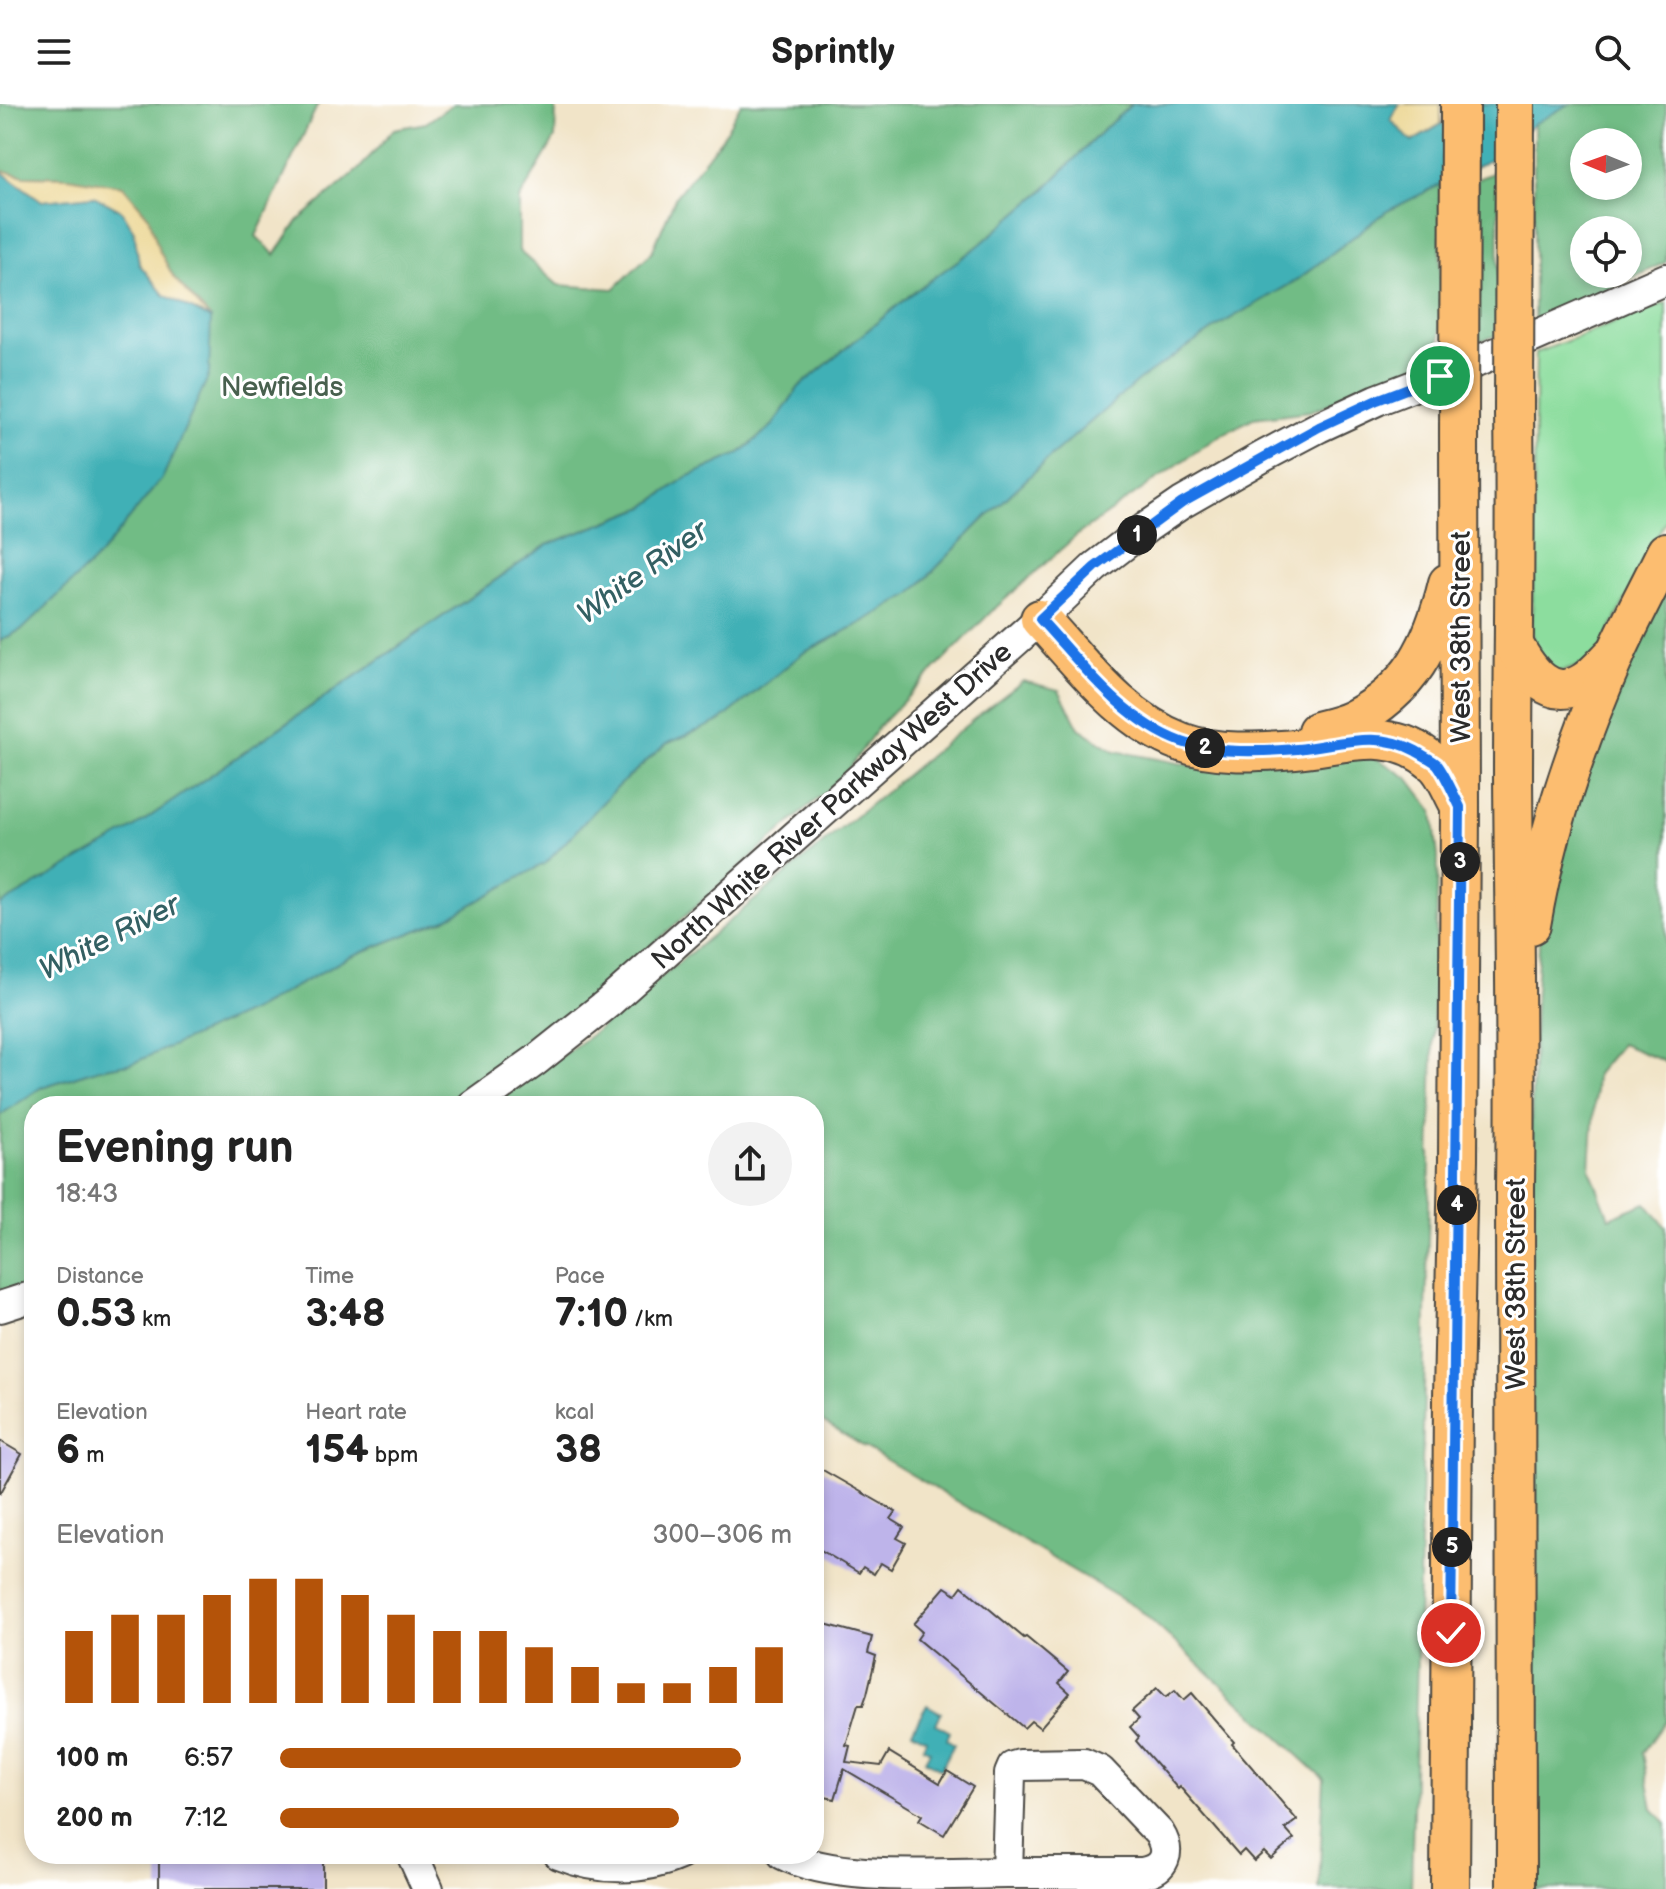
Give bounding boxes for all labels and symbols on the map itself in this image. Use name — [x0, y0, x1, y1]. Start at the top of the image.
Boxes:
north arrow — [1570, 128, 1642, 200]
pin — [1406, 342, 1474, 410]
park label: Newfields — [221, 371, 343, 404]
water label: White River — [570, 512, 717, 632]
pin: 1 — [1117, 515, 1157, 555]
street label: West 38th Street — [1445, 531, 1478, 743]
street label: North White River Parkway West Drive — [645, 635, 1019, 977]
pin: 2 — [1185, 728, 1225, 768]
pin: 3 — [1440, 842, 1480, 882]
water label: White River — [33, 886, 188, 989]
street label: West 38th Street — [1500, 1178, 1533, 1390]
pin: 4 — [1437, 1185, 1477, 1225]
pin: 5 — [1432, 1527, 1472, 1567]
pin — [1417, 1599, 1485, 1667]

